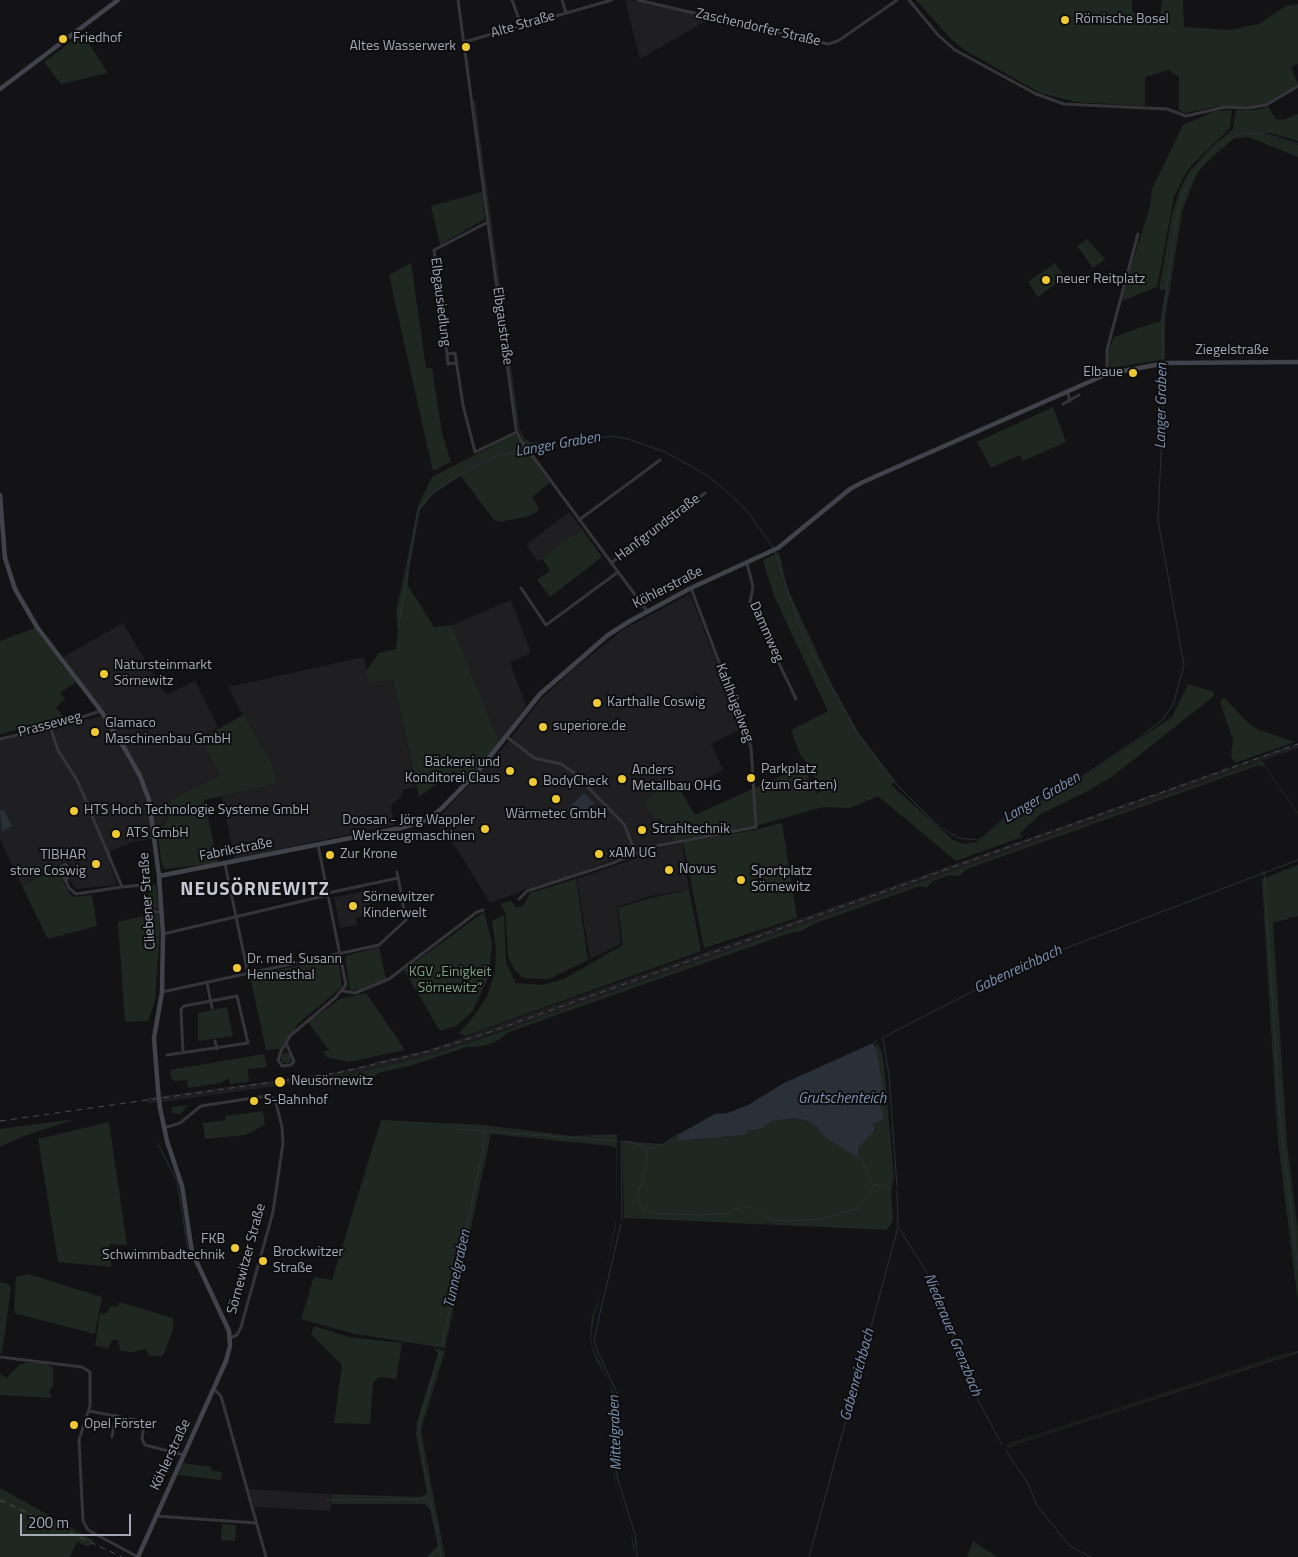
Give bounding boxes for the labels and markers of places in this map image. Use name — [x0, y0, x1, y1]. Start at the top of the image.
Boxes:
place label: Römische Bosel — [1075, 12, 1169, 28]
marker: Römische Bosel — [1059, 14, 1071, 26]
place label: Friedhof — [73, 31, 122, 47]
marker: Friedhof — [57, 33, 69, 45]
place label: Altes Wasserwerk — [349, 39, 456, 55]
marker: Altes Wasserwerk — [460, 41, 472, 53]
place label: neuer Reitplatz — [1056, 272, 1145, 288]
marker: neuer Reitplatz — [1040, 274, 1052, 286]
place label: Elbaue — [1083, 365, 1123, 381]
marker: Elbaue — [1127, 367, 1139, 379]
place label: Natursteinmarkt Sörnewitz — [114, 658, 212, 690]
marker: Natursteinmarkt Sörnewitz — [98, 668, 110, 680]
place label: Karthalle Coswig — [607, 695, 705, 711]
marker: Karthalle Coswig — [591, 697, 603, 709]
place label: Glamaco Maschinenbau GmbH — [105, 716, 231, 749]
place label: superiore.de — [553, 719, 626, 735]
marker: superiore.de — [537, 721, 549, 733]
marker: Glamaco Maschinenbau GmbH — [89, 726, 101, 738]
place label: Bäckerei und Konditorei Claus — [405, 755, 500, 788]
place label: Parkplatz (zum Garten) — [761, 762, 837, 794]
place label: Anders Metallbau OHG — [632, 763, 721, 796]
marker: Bäckerei und Konditorei Claus — [504, 765, 516, 777]
marker: Parkplatz (zum Garten) — [745, 772, 757, 784]
marker: Anders Metallbau OHG — [616, 773, 628, 785]
place label: BodyCheck — [543, 774, 608, 790]
marker: BodyCheck — [527, 776, 539, 788]
marker: Wärmetec GmbH — [550, 793, 562, 805]
place label: HTS Hoch Technologie Systeme GmbH — [84, 803, 309, 819]
marker: HTS Hoch Technologie Systeme GmbH — [68, 805, 80, 817]
place label: Wärmetec GmbH — [505, 807, 607, 823]
place label: Doosan - Jörg Wappler Werkzeugmaschinen — [342, 813, 475, 846]
place label: Strahltechnik — [652, 822, 730, 838]
marker: Doosan - Jörg Wappler Werkzeugmaschinen — [479, 823, 491, 835]
marker: Strahltechnik — [636, 824, 648, 836]
place label: ATS GmbH — [126, 826, 189, 842]
marker: ATS GmbH — [110, 828, 122, 840]
place label: xAM UG — [609, 846, 656, 862]
place label: Zur Krone — [340, 847, 397, 863]
place label: TIBHAR store Coswig — [10, 848, 86, 880]
marker: xAM UG — [593, 848, 605, 860]
marker: Zur Krone — [324, 849, 336, 861]
marker: TIBHAR store Coswig — [90, 858, 102, 870]
place label: Novus — [679, 862, 716, 878]
marker: Novus — [663, 864, 675, 876]
place label: Sportplatz Sörnewitz — [751, 864, 812, 896]
marker: Sportplatz Sörnewitz — [735, 874, 747, 886]
place label: Sörnewitzer Kinderwelt — [363, 890, 434, 922]
marker: Sörnewitzer Kinderwelt — [347, 900, 359, 912]
place label: Dr. med. Susann Hennesthal — [247, 952, 342, 984]
marker: Dr. med. Susann Hennesthal — [231, 962, 243, 974]
place label: Neusörnewitz — [291, 1074, 373, 1090]
marker: Neusörnewitz — [273, 1075, 287, 1089]
place label: S-Bahnhof — [264, 1093, 328, 1109]
marker: S-Bahnhof — [248, 1095, 260, 1107]
place label: FKB Schwimmbadtechnik — [102, 1232, 225, 1264]
marker: FKB Schwimmbadtechnik — [229, 1242, 241, 1254]
place label: Brockwitzer Straße — [273, 1245, 343, 1278]
marker: Brockwitzer Straße — [257, 1255, 269, 1267]
place label: Opel Förster — [84, 1417, 157, 1433]
marker: Opel Förster — [68, 1419, 80, 1431]

